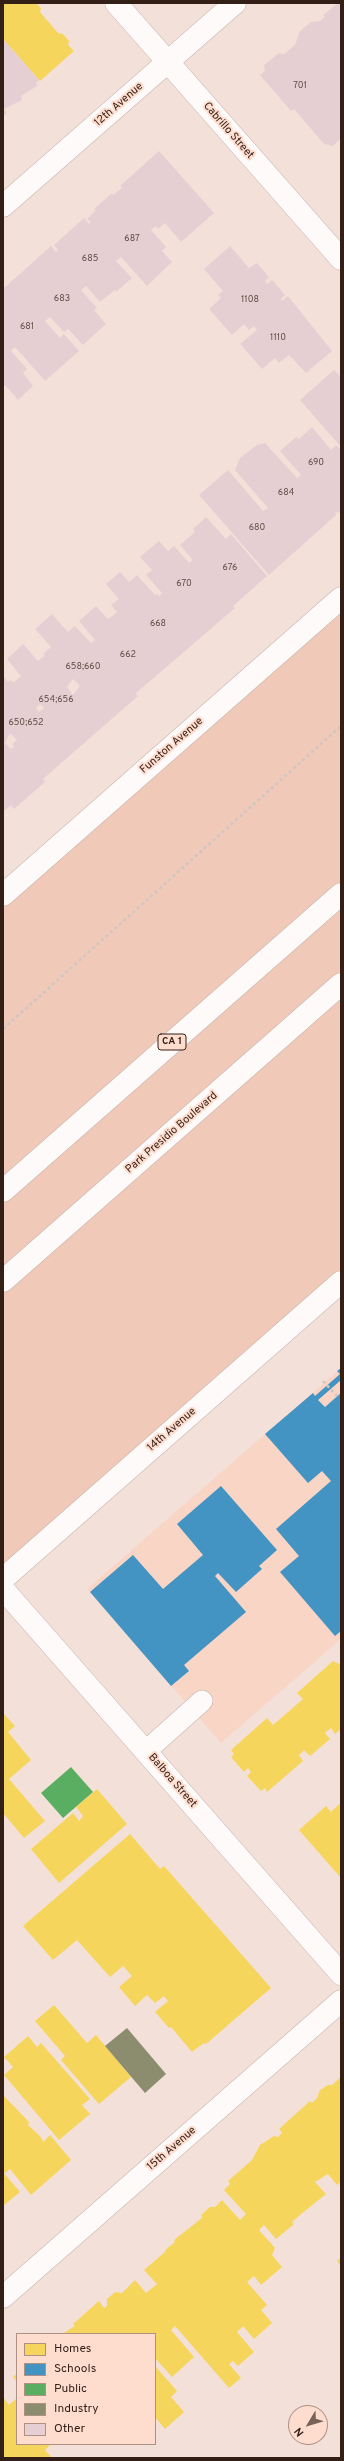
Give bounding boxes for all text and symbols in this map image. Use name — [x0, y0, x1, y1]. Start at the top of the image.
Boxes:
street label: 12th Avenue — [92, 80, 146, 130]
house number: 701 — [293, 81, 307, 91]
street label: Cabrillo Street — [200, 100, 256, 162]
house number: 687 — [124, 234, 140, 244]
house number: 685 — [82, 254, 98, 264]
house number: 683 — [54, 294, 70, 304]
house number: 1108 — [241, 295, 259, 305]
house number: 681 — [20, 322, 34, 332]
house number: 1110 — [270, 333, 286, 343]
house number: 690 — [308, 458, 324, 468]
house number: 684 — [278, 488, 294, 498]
house number: 680 — [249, 523, 265, 533]
house number: 676 — [223, 563, 237, 573]
house number: 670 — [176, 579, 192, 589]
house number: 668 — [150, 619, 166, 629]
house number: 662 — [120, 650, 136, 660]
house number: 658;660 — [65, 662, 101, 672]
house number: 654;656 — [38, 695, 74, 705]
street label: Funston Avenue — [138, 715, 206, 777]
house number: 650;652 — [8, 718, 44, 728]
road number: CA 1 — [158, 1034, 186, 1050]
street label: Park Presidio Boulevard — [123, 1089, 221, 1177]
street label: 14th Avenue — [145, 1405, 199, 1455]
street label: Balboa Street — [145, 1751, 199, 1811]
street label: 15th Avenue — [145, 2124, 199, 2174]
legend — [16, 2333, 156, 2445]
text: Homes — [54, 2341, 91, 2357]
text: Schools — [54, 2361, 96, 2377]
text: Public — [54, 2381, 87, 2397]
text: Industry — [54, 2401, 99, 2417]
north arrow — [288, 2405, 328, 2445]
text: Other — [54, 2421, 85, 2437]
text: N — [291, 2424, 307, 2439]

